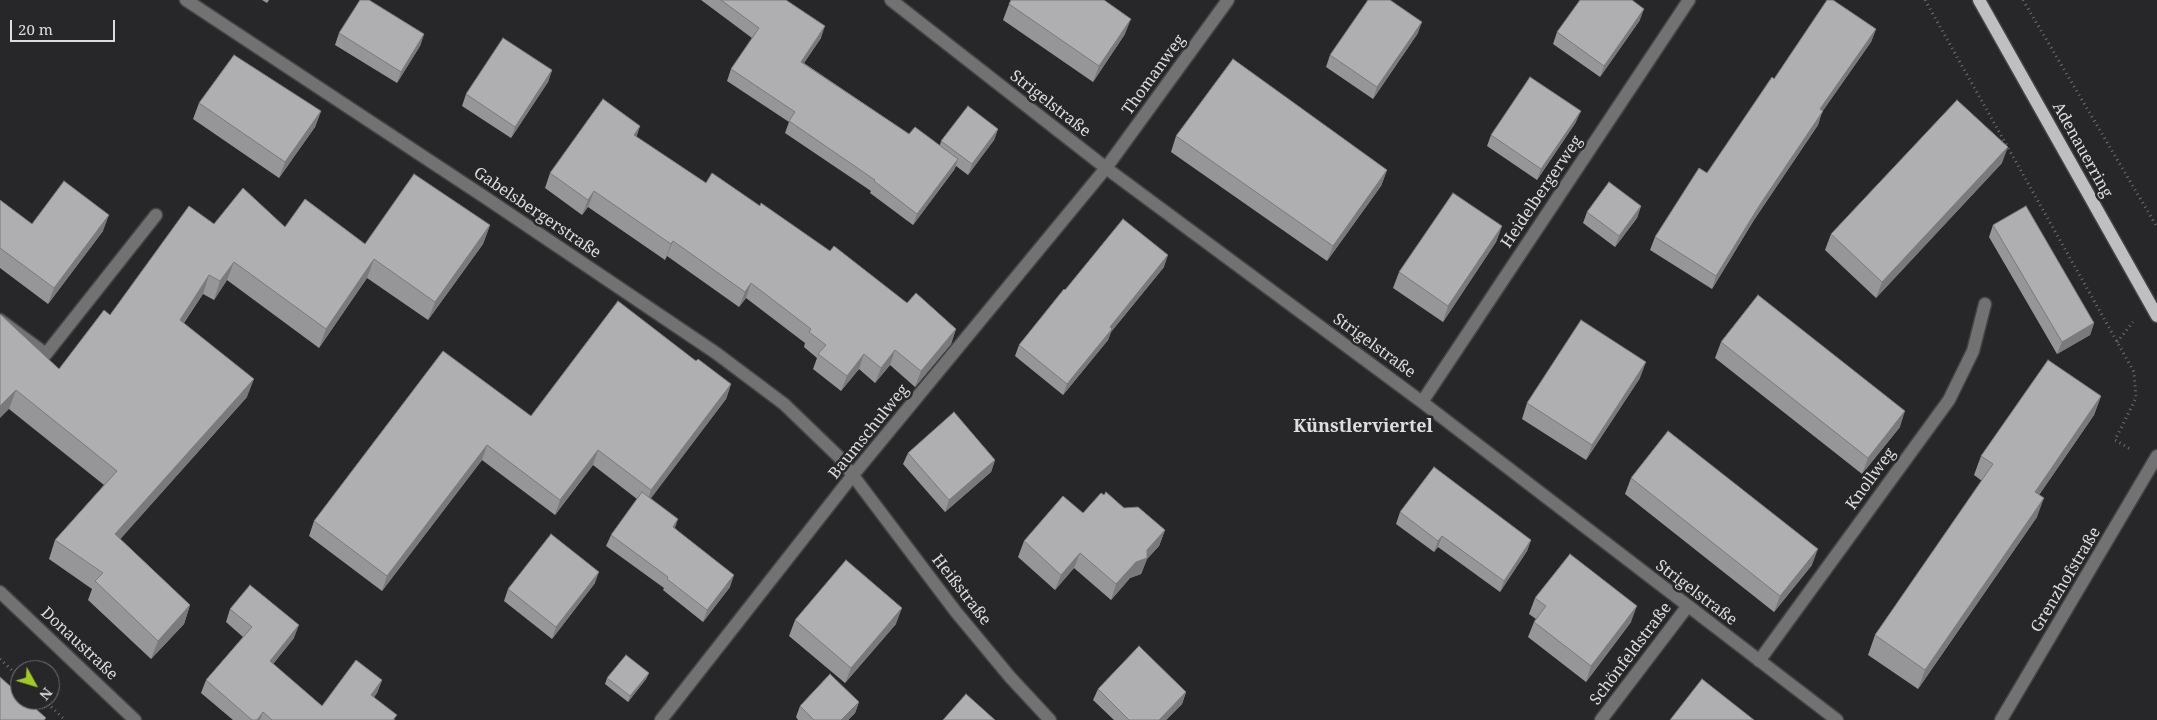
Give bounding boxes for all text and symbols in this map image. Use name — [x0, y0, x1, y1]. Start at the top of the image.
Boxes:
scale bar — [12, 10, 118, 42]
text: 20 m — [18, 19, 53, 39]
street label: Thomanweg — [1118, 31, 1190, 119]
street label: Strigelstraße — [1006, 67, 1094, 141]
street label: Adenauerring — [2048, 99, 2116, 201]
street label: Heidelbergerweg — [1497, 132, 1587, 252]
street label: Gabelsbergerstraße — [470, 163, 604, 263]
street label: Strigelstraße — [1329, 310, 1419, 382]
street label: Baumschulweg — [825, 381, 913, 483]
district label: Künstlerviertel — [1293, 416, 1433, 438]
street label: Knollweg — [1842, 444, 1900, 514]
street label: Grenzhofstraße — [2027, 524, 2105, 636]
street label: Heißstraße — [927, 551, 995, 629]
street label: Strigelstraße — [1651, 556, 1741, 630]
street label: Schönfeldstraße — [1586, 599, 1676, 709]
street label: Donaustraße — [36, 603, 122, 685]
north arrow — [10, 660, 60, 710]
text: N — [35, 684, 57, 704]

